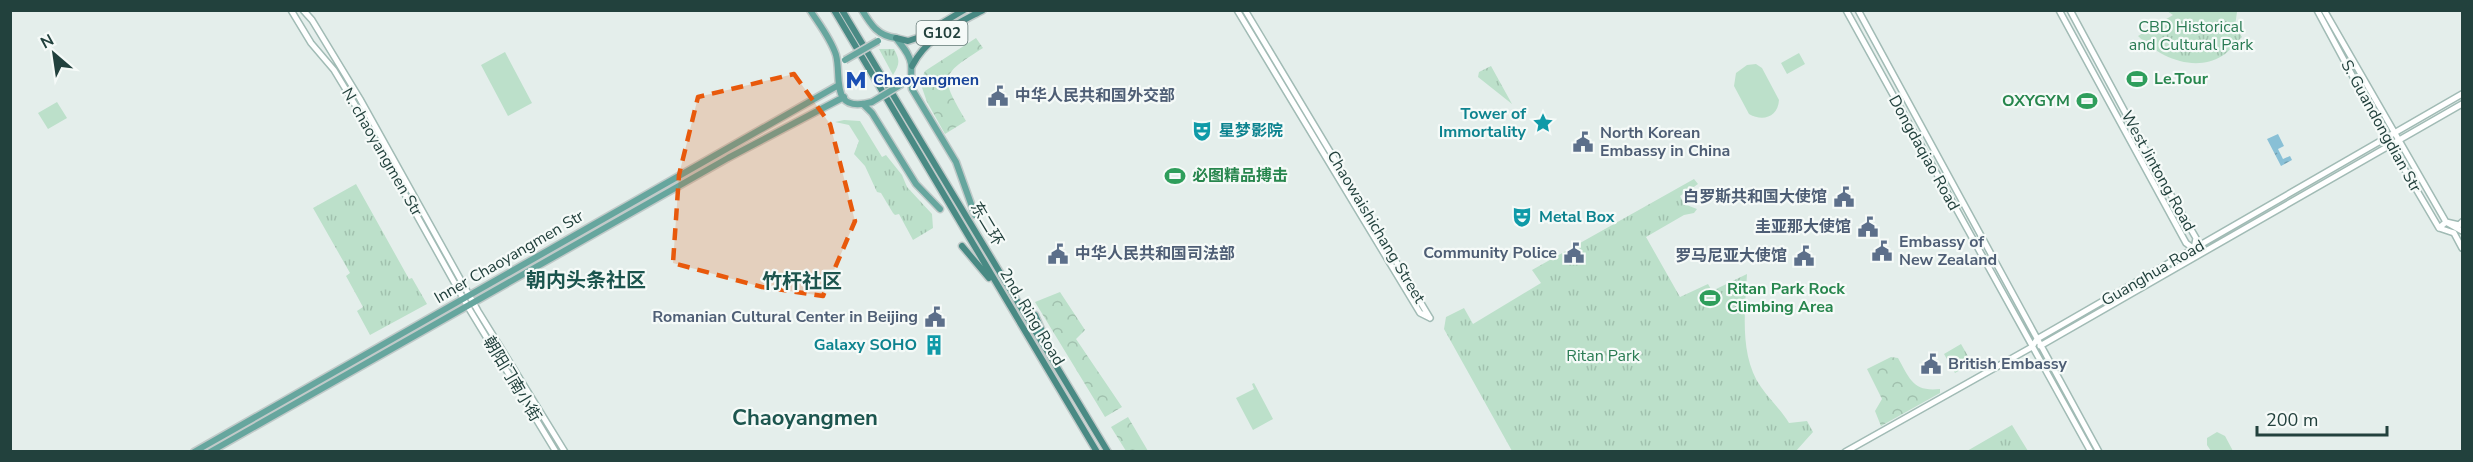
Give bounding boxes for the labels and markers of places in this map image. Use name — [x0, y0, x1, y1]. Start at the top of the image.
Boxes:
sports icon: Le.Tour — [2125, 67, 2149, 91]
metro station icon: Chaoyangmen — [844, 68, 868, 92]
place label: Le.Tour — [2154, 68, 2209, 90]
place label: Chaoyangmen — [873, 69, 979, 91]
public building icon: 中华人民共和国外交部 — [986, 84, 1010, 108]
place label: 中华人民共和国外交部 — [1015, 85, 1175, 107]
sports icon: OXYGYM — [2075, 89, 2099, 113]
place label: OXYGYM — [2002, 90, 2070, 112]
place label: Tower of Immortality — [1439, 103, 1527, 143]
place icon: Tower of Immortality — [1531, 111, 1555, 135]
theatre icon: 星梦影院 — [1190, 119, 1214, 143]
place label: 星梦影院 — [1219, 120, 1283, 142]
place label: North Korean Embassy in China — [1600, 122, 1730, 162]
public building icon: North Korean Embassy in China — [1571, 130, 1595, 154]
sports icon: 必图精品搏击 — [1163, 164, 1187, 188]
place label: 必图精品搏击 — [1192, 165, 1288, 187]
public building icon: 白罗斯共和国大使馆 — [1832, 185, 1856, 209]
place label: 白罗斯共和国大使馆 — [1683, 186, 1827, 208]
theatre icon: Metal Box — [1510, 205, 1534, 229]
place label: Metal Box — [1539, 206, 1615, 228]
public building icon: 圭亚那大使馆 — [1856, 215, 1880, 239]
place label: 圭亚那大使馆 — [1755, 216, 1851, 238]
place label: Embassy of New Zealand — [1899, 231, 1997, 271]
public building icon: Embassy of New Zealand — [1870, 239, 1894, 263]
public building icon: Community Police — [1562, 241, 1586, 265]
public building icon: 中华人民共和国司法部 — [1046, 242, 1070, 266]
place label: Community Police — [1423, 242, 1557, 264]
place label: 中华人民共和国司法部 — [1075, 243, 1235, 265]
public building icon: 罗马尼亚大使馆 — [1792, 244, 1816, 268]
place label: 罗马尼亚大使馆 — [1675, 245, 1787, 267]
place label: Ritan Park Rock Climbing Area — [1727, 278, 1845, 318]
sports icon: Ritan Park Rock Climbing Area — [1698, 286, 1722, 310]
public building icon: Romanian Cultural Center in Beijing — [923, 305, 947, 329]
place label: Romanian Cultural Center in Beijing — [652, 306, 918, 328]
building icon: Galaxy SOHO — [922, 333, 946, 357]
place label: Galaxy SOHO — [814, 334, 917, 356]
public building icon: British Embassy — [1919, 352, 1943, 376]
place label: British Embassy — [1948, 353, 2067, 375]

